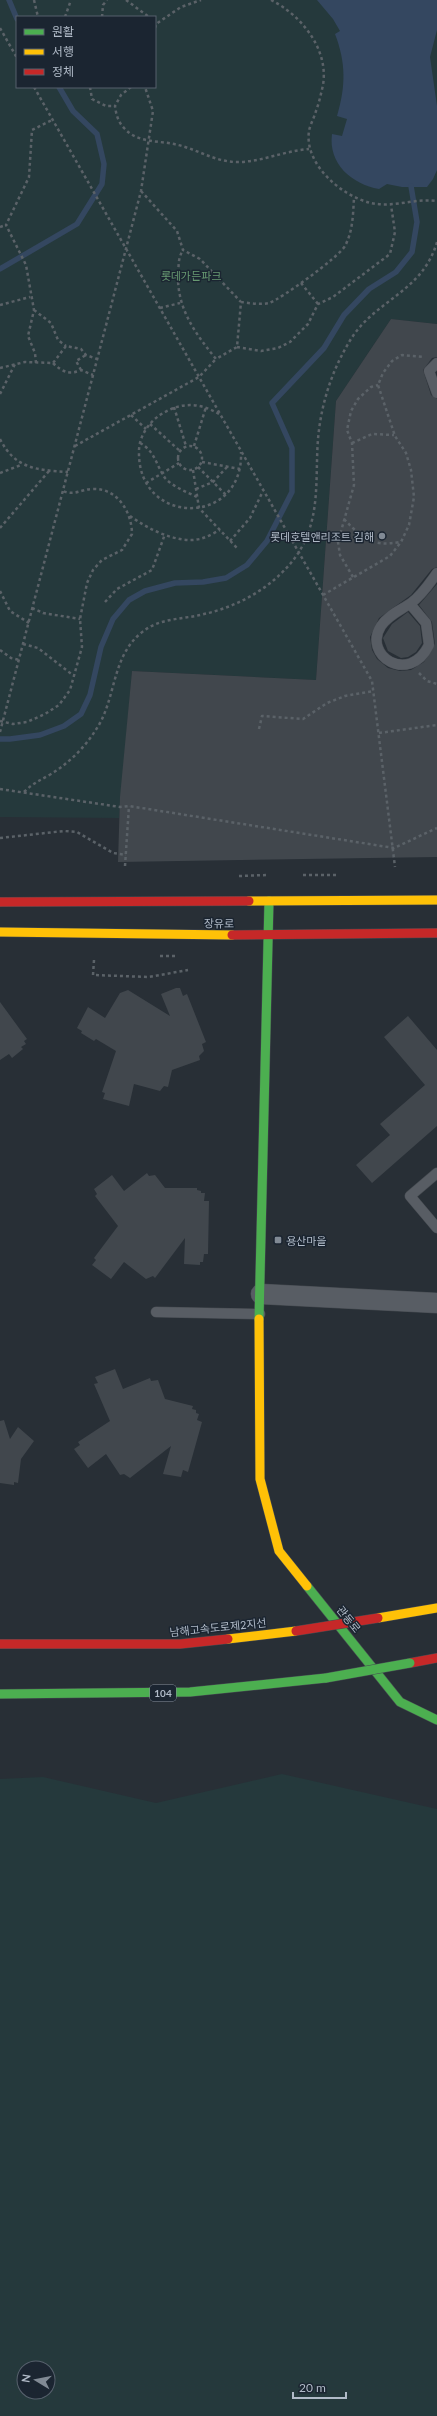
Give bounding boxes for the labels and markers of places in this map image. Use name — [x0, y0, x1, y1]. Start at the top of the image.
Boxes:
place label: 롯데호텔앤리조트 김해 — [270, 530, 374, 543]
marker: 롯데호텔앤리조트 김해 — [377, 531, 387, 541]
place label: 용산마을 — [286, 1234, 326, 1247]
marker: 용산마을 — [273, 1235, 283, 1245]

